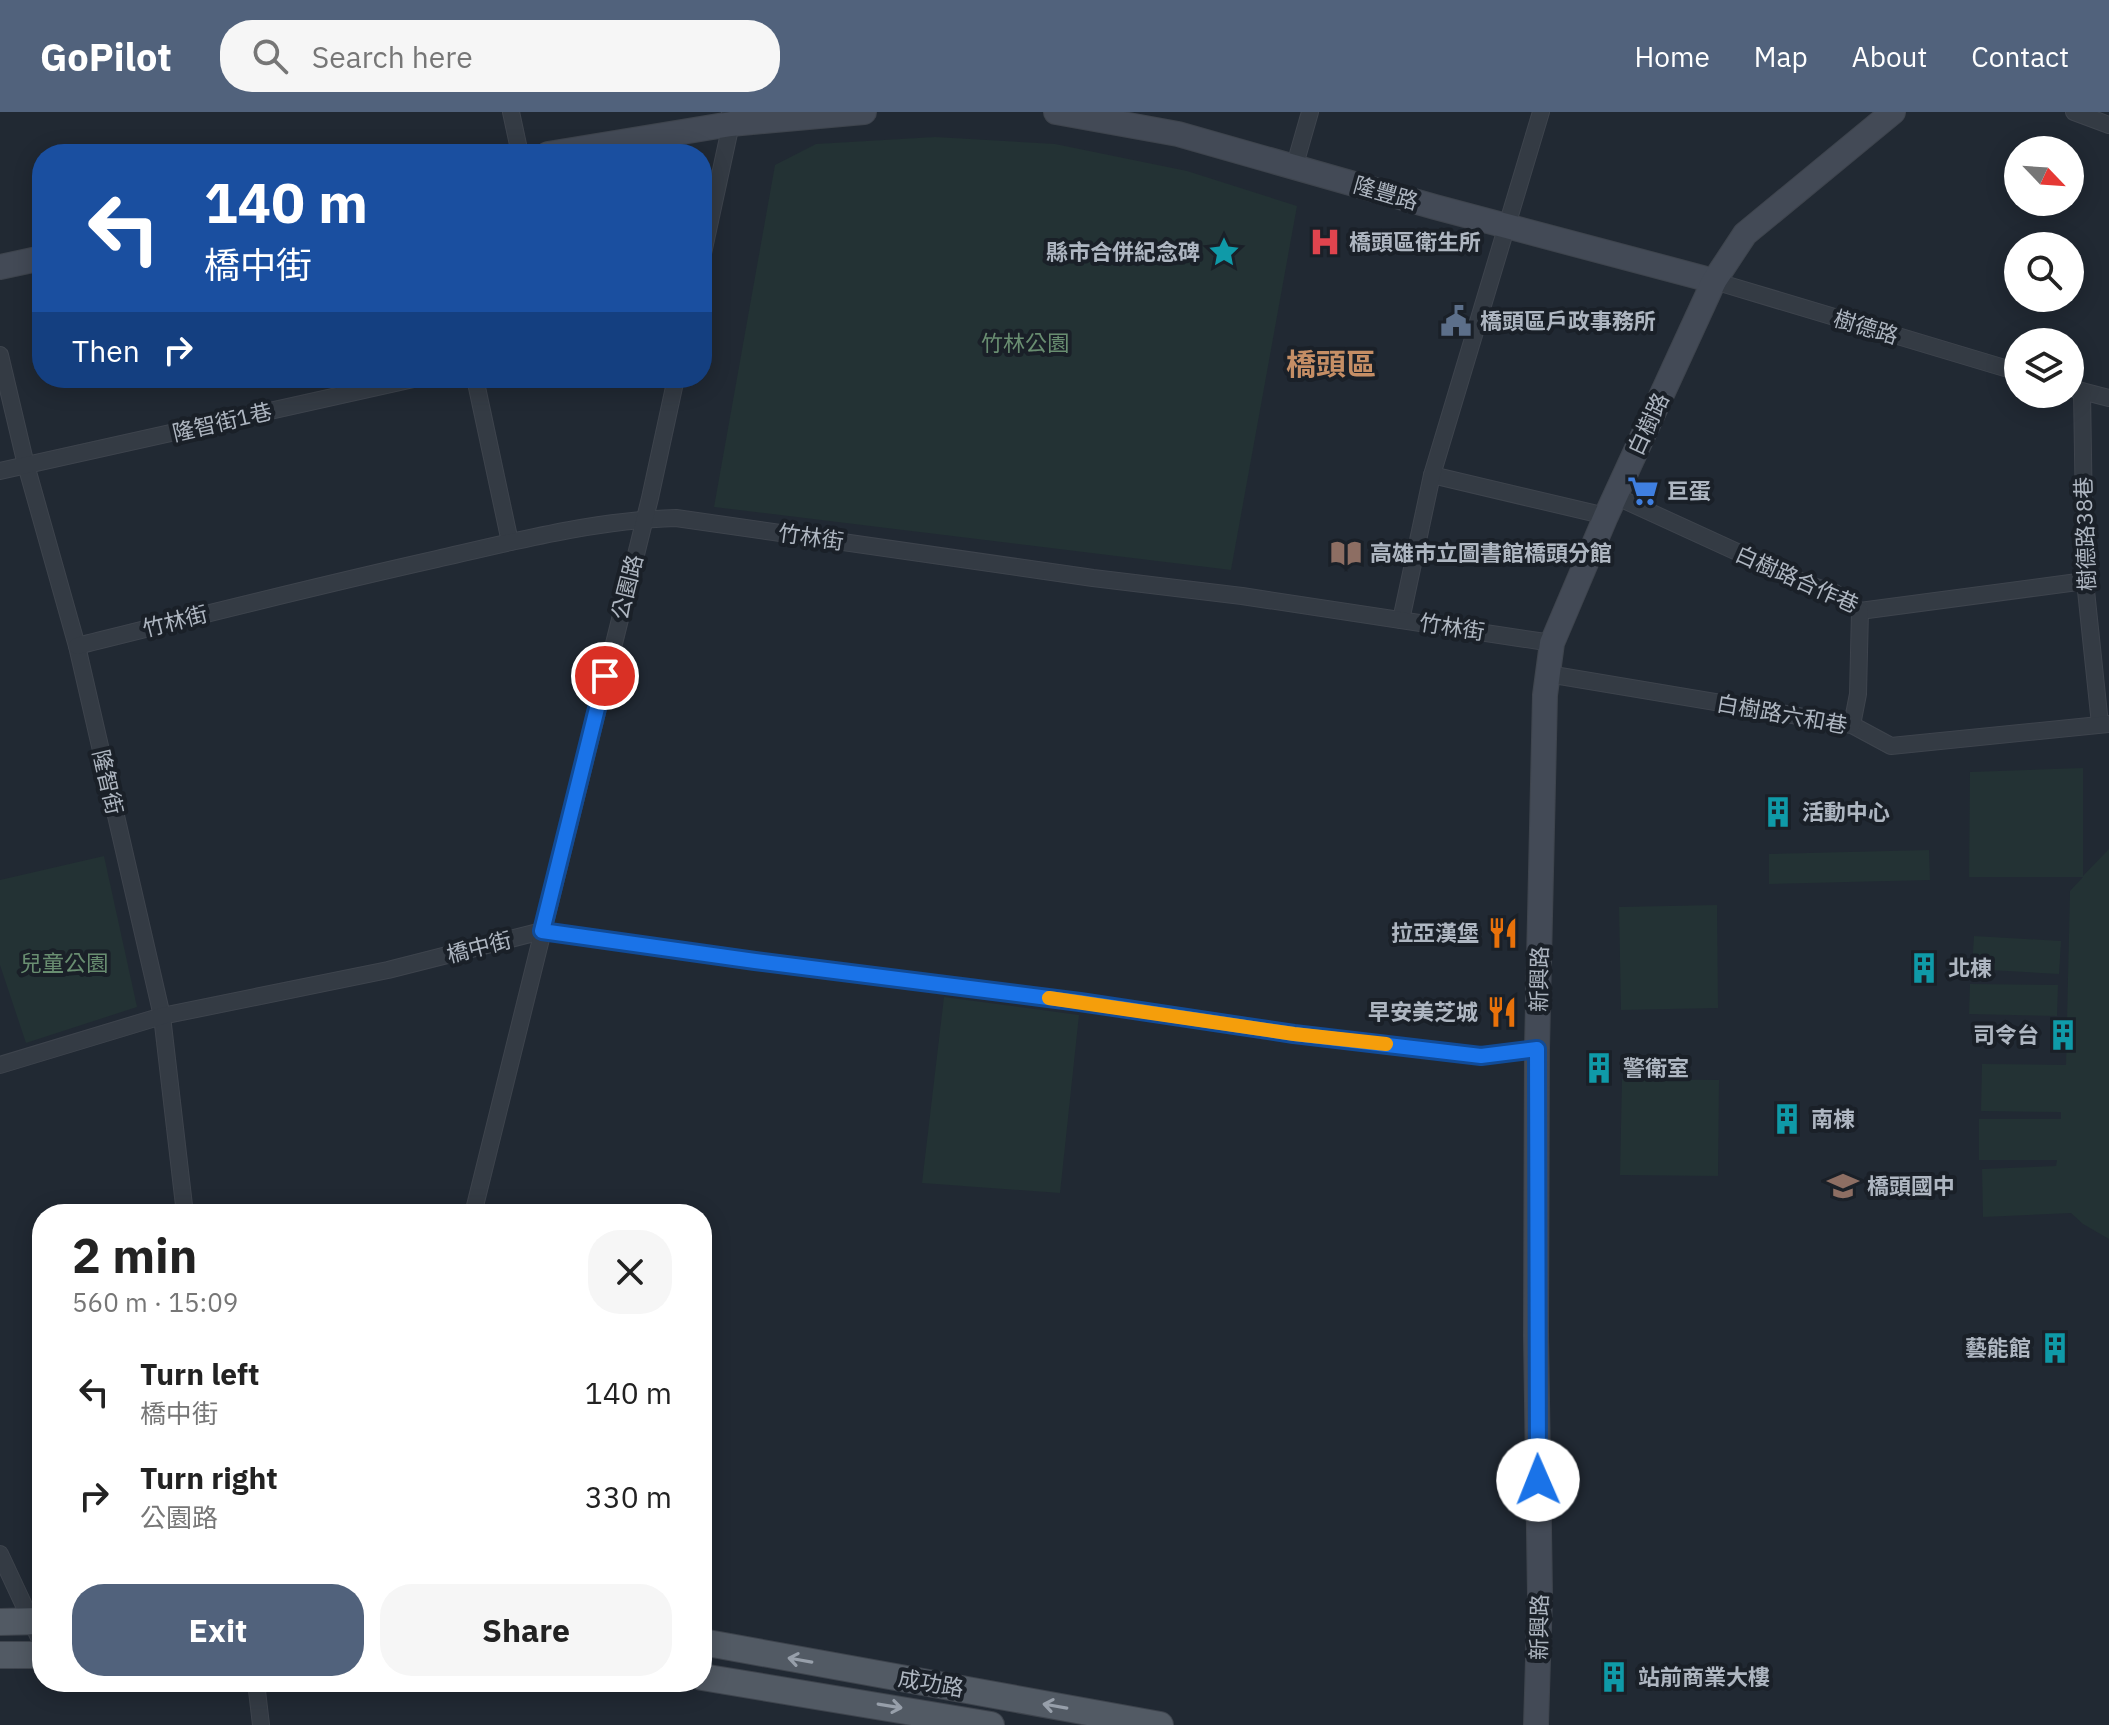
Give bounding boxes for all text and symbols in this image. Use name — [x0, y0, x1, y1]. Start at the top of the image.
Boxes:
search box — [220, 20, 780, 92]
text: GoPilot — [40, 32, 172, 81]
icon: search — [248, 34, 292, 78]
text: Search here — [312, 37, 473, 76]
text: Home — [1634, 38, 1710, 75]
text: Map — [1754, 38, 1808, 75]
text: About — [1852, 38, 1927, 75]
text: Contact — [1971, 38, 2069, 75]
north arrow — [2004, 136, 2084, 216]
map controls — [2004, 136, 2084, 408]
text: 140 m — [204, 166, 368, 238]
street label: 隆豐路 — [1350, 169, 1422, 216]
icon: left — [72, 176, 176, 280]
hospital icon: 橋頭區衛生所 — [1308, 225, 1342, 259]
place label: 橋頭區衛生所 — [1349, 227, 1481, 256]
button: search — [2004, 232, 2084, 312]
place icon: 縣市合併紀念碑 — [1207, 235, 1241, 269]
place label: 縣市合併紀念碑 — [1046, 237, 1200, 266]
text: 橋中街 — [204, 241, 312, 288]
street label: 樹德路 — [1830, 303, 1902, 350]
public building icon: 橋頭區戶政事務所 — [1439, 304, 1473, 338]
place label: 橋頭區戶政事務所 — [1480, 306, 1656, 335]
icon: right — [156, 328, 200, 372]
park label: 竹林公園 — [981, 328, 1069, 357]
button: layers — [2004, 328, 2084, 408]
text: Then — [72, 331, 140, 370]
district label: 橋頭區 — [1286, 344, 1376, 383]
street label: 白樹路 — [1620, 388, 1675, 460]
street label: 隆智街1巷 — [169, 396, 274, 447]
supermarket icon: 巨蛋 — [1626, 474, 1660, 508]
place label: 巨蛋 — [1667, 476, 1711, 505]
street label: 樹德路38巷 — [2068, 476, 2101, 592]
street label: 竹林街 — [776, 518, 846, 555]
library icon: 高雄市立圖書館橋頭分館 — [1329, 536, 1363, 570]
place label: 高雄市立圖書館橋頭分館 — [1370, 538, 1612, 567]
street label: 白樹路合作巷 — [1731, 538, 1863, 619]
street label: 公園路 — [604, 551, 649, 622]
street label: 竹林街 — [139, 598, 210, 643]
street label: 竹林街 — [1417, 607, 1487, 646]
pin — [571, 642, 639, 710]
icon: arrive — [583, 654, 627, 698]
street label: 白樹路六和巷 — [1715, 688, 1850, 739]
street label: 隆智街 — [87, 746, 130, 817]
building icon: 活動中心 — [1761, 795, 1795, 829]
place label: 活動中心 — [1802, 797, 1890, 826]
restaurant icon: 拉亞漢堡 — [1486, 916, 1520, 950]
place label: 拉亞漢堡 — [1391, 918, 1479, 947]
street label: 橋中街 — [443, 924, 514, 969]
street label: 新興路 — [1523, 946, 1554, 1012]
park label: 兒童公園 — [20, 948, 108, 977]
building icon: 北棟 — [1907, 951, 1941, 985]
place label: 北棟 — [1948, 953, 1992, 982]
restaurant icon: 早安美芝城 — [1485, 995, 1519, 1029]
place label: 早安美芝城 — [1368, 997, 1478, 1026]
building icon: 司令台 — [2046, 1018, 2080, 1052]
place label: 司令台 — [1973, 1020, 2039, 1049]
building icon: 警衛室 — [1582, 1051, 1616, 1085]
place label: 警衛室 — [1623, 1053, 1689, 1082]
building icon: 南棟 — [1770, 1102, 1804, 1136]
place label: 南棟 — [1811, 1104, 1855, 1133]
school or university icon: 橋頭國中 — [1826, 1169, 1860, 1203]
place label: 橋頭國中 — [1867, 1171, 1955, 1200]
text: 2 min — [72, 1224, 197, 1286]
button: close — [588, 1230, 672, 1314]
text: 560 m · 15:09 — [72, 1285, 238, 1319]
building icon: 藝能館 — [2038, 1331, 2072, 1365]
place label: 藝能館 — [1965, 1333, 2031, 1362]
text: Turn left — [140, 1354, 259, 1393]
icon: left — [72, 1370, 116, 1414]
text: 140 m — [585, 1373, 672, 1412]
text: 橋中街 — [140, 1396, 218, 1430]
position arrow — [1496, 1438, 1580, 1522]
text: Turn right — [140, 1458, 278, 1497]
icon: right — [72, 1474, 116, 1518]
text: 330 m — [585, 1477, 672, 1516]
text: 公園路 — [140, 1500, 218, 1534]
button: Exit — [72, 1584, 364, 1676]
button: Share — [380, 1584, 672, 1676]
street label: 新興路 — [1523, 1594, 1554, 1660]
one-way arrow — [787, 1651, 813, 1666]
building icon: 站前商業大樓 — [1597, 1660, 1631, 1694]
street label: 成功路 — [896, 1662, 966, 1703]
place label: 站前商業大樓 — [1638, 1662, 1770, 1691]
one-way arrow — [1043, 1697, 1069, 1712]
one-way arrow — [877, 1700, 902, 1715]

